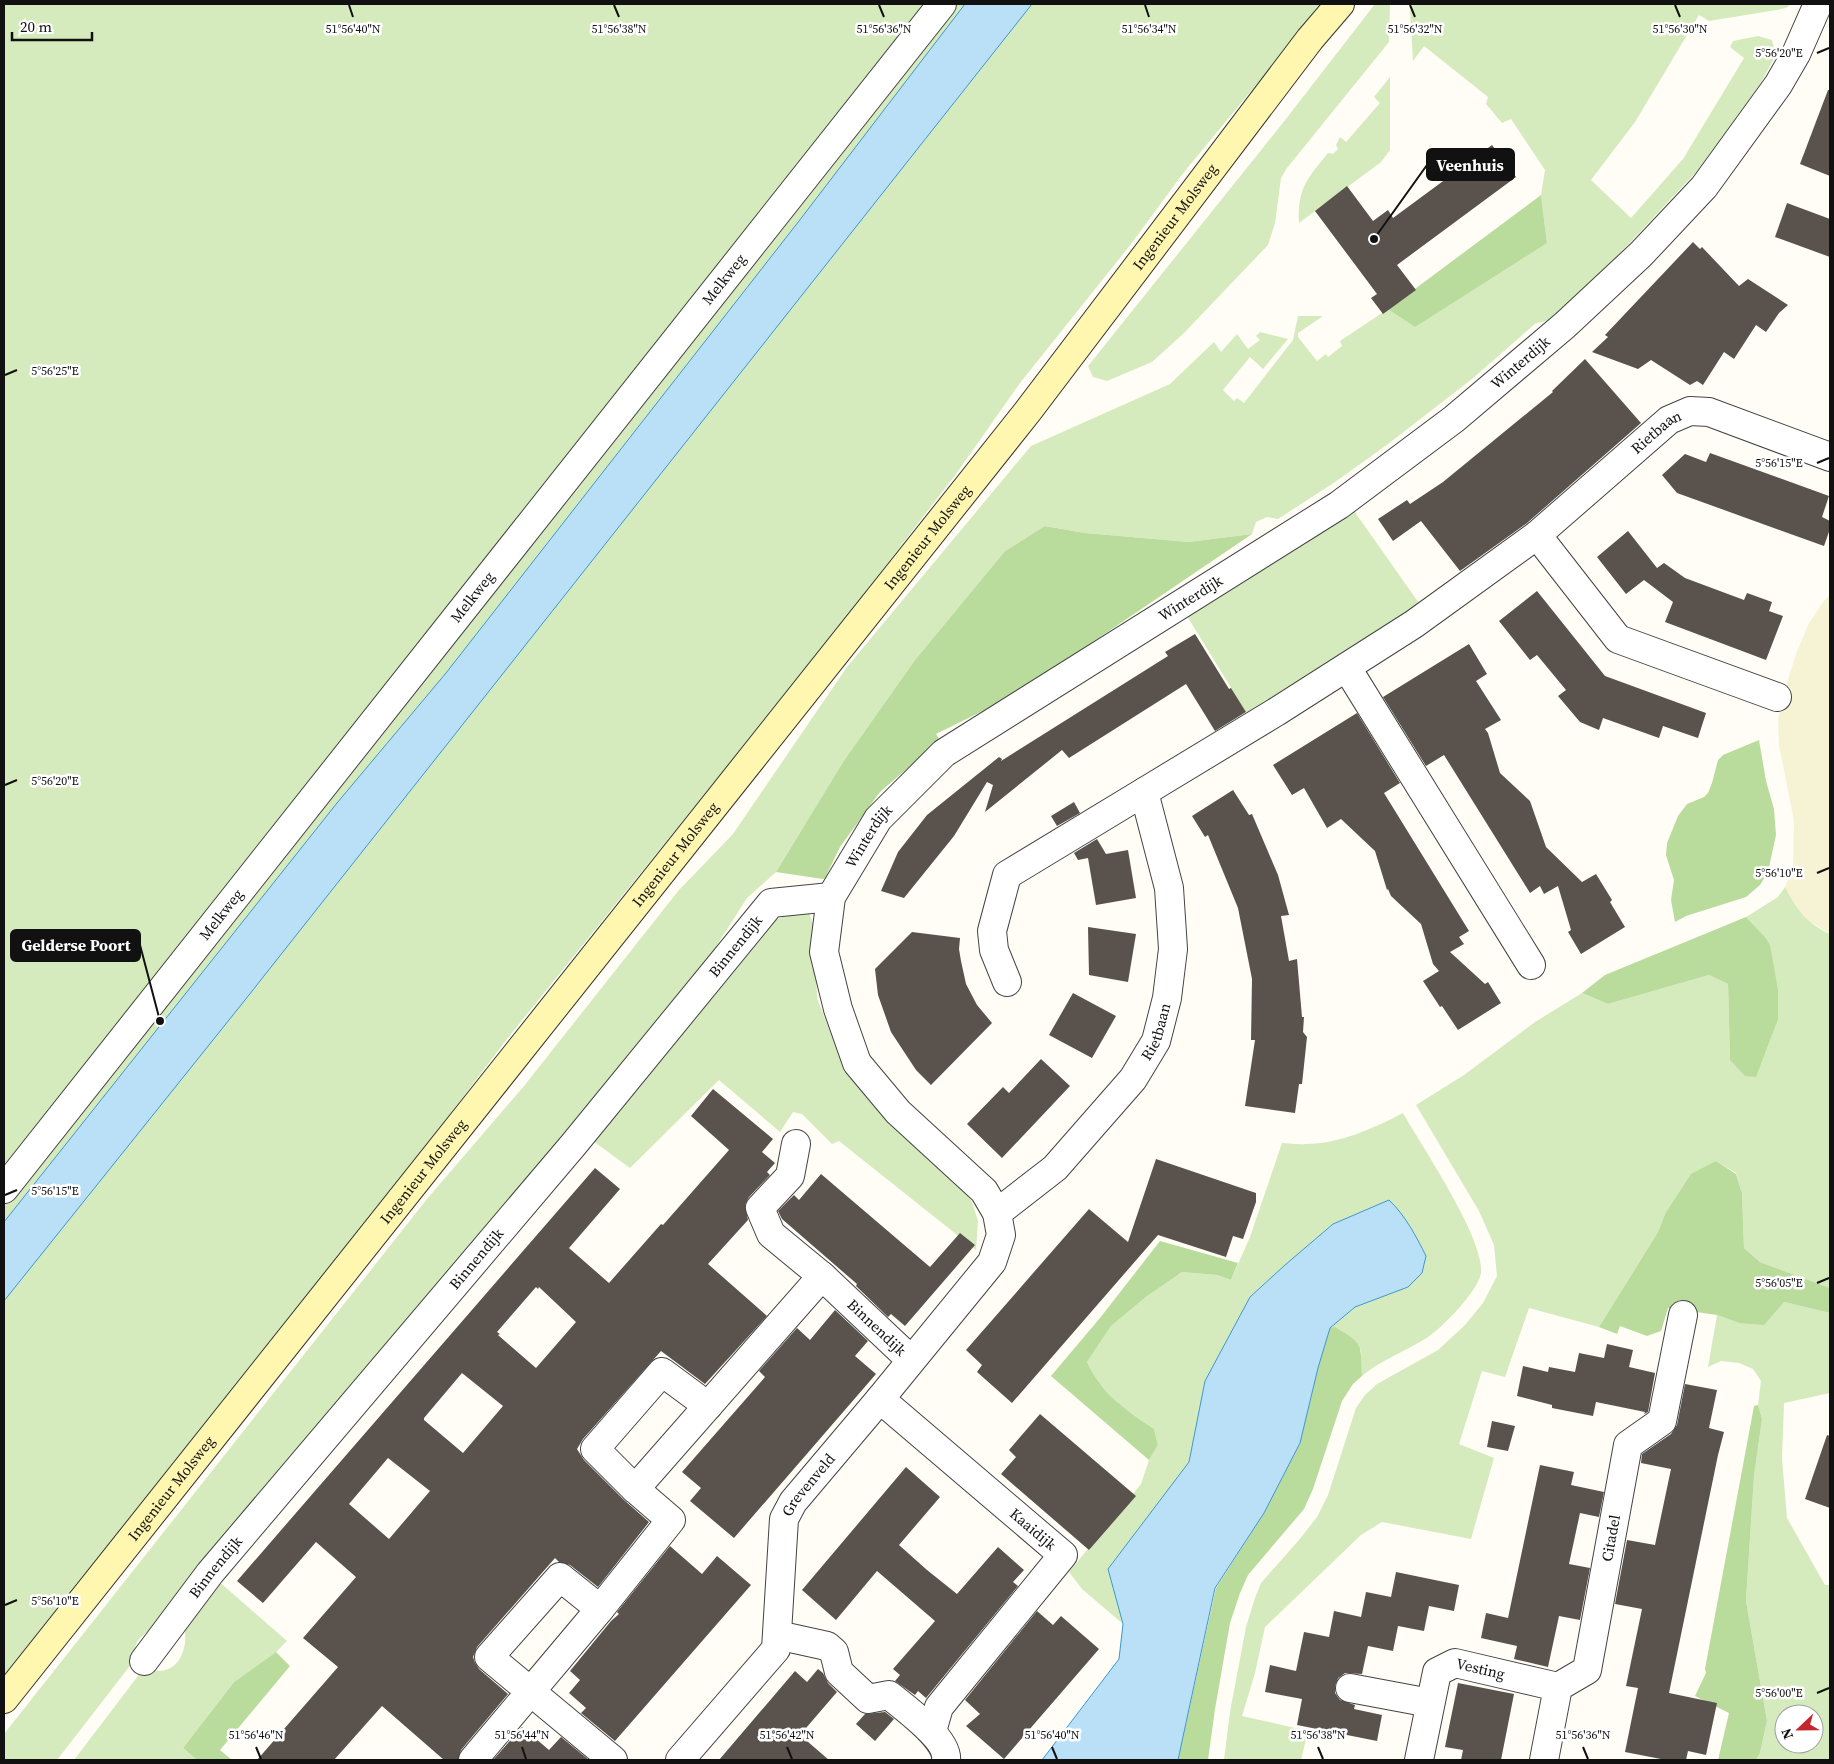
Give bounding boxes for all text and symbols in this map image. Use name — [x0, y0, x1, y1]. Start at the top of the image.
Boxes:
scale bar — [12, 10, 92, 42]
text: 20 m — [20, 16, 52, 37]
text: 51°56'40"N — [325, 21, 381, 37]
text: 51°56'38"N — [591, 21, 647, 37]
text: 51°56'36"N — [856, 21, 912, 37]
text: 51°56'34"N — [1121, 21, 1177, 37]
text: 51°56'32"N — [1387, 21, 1443, 37]
text: 51°56'30"N — [1652, 21, 1708, 37]
text: 5°56'20"E — [1755, 45, 1803, 61]
callout: Veenhuis — [1427, 149, 1514, 180]
text: Veenhuis — [1436, 154, 1504, 176]
street label: Ingenieur Molsweg — [1127, 159, 1222, 274]
street label: Melkweg — [697, 249, 751, 309]
street label: Winterdijk — [1486, 331, 1555, 393]
text: 5°56'25"E — [31, 363, 79, 379]
street label: Rietbaan — [1626, 405, 1685, 458]
text: 5°56'15"E — [1755, 455, 1803, 471]
street label: Ingenieur Molsweg — [879, 480, 976, 594]
street label: Melkweg — [445, 566, 499, 627]
street label: Winterdijk — [1154, 569, 1227, 626]
text: 5°56'20"E — [31, 773, 79, 789]
street label: Ingenieur Molsweg — [627, 797, 724, 911]
street label: Winterdijk — [840, 799, 897, 872]
text: 5°56'10"E — [1755, 865, 1803, 881]
street label: Melkweg — [194, 884, 248, 944]
street label: Binnendijk — [704, 910, 767, 981]
callout: Gelderse Poort — [11, 930, 140, 961]
text: Gelderse Poort — [21, 934, 131, 956]
street label: Rietbaan — [1136, 1001, 1175, 1064]
street label: Ingenieur Molsweg — [375, 1114, 471, 1228]
text: 5°56'15"E — [31, 1183, 79, 1199]
street label: Binnendijk — [444, 1223, 509, 1294]
text: 5°56'05"E — [1755, 1275, 1803, 1291]
street label: Binnendijk — [843, 1294, 912, 1361]
street label: Ingenieur Molsweg — [123, 1431, 219, 1545]
street label: Grevenveld — [776, 1448, 840, 1520]
street label: Kaaidijk — [1006, 1503, 1062, 1555]
street label: Citadel — [1596, 1513, 1625, 1563]
street label: Binnendijk — [184, 1531, 247, 1602]
text: 5°56'10"E — [31, 1593, 79, 1609]
street label: Vesting — [1454, 1653, 1507, 1684]
text: 5°56'00"E — [1755, 1685, 1803, 1701]
north arrow — [1774, 1704, 1824, 1754]
text: N — [1776, 1725, 1798, 1742]
text: 51°56'46"N — [228, 1727, 284, 1743]
text: 51°56'44"N — [494, 1727, 550, 1743]
text: 51°56'42"N — [759, 1727, 815, 1743]
text: 51°56'40"N — [1024, 1727, 1080, 1743]
text: 51°56'38"N — [1290, 1727, 1346, 1743]
text: 51°56'36"N — [1555, 1727, 1611, 1743]

